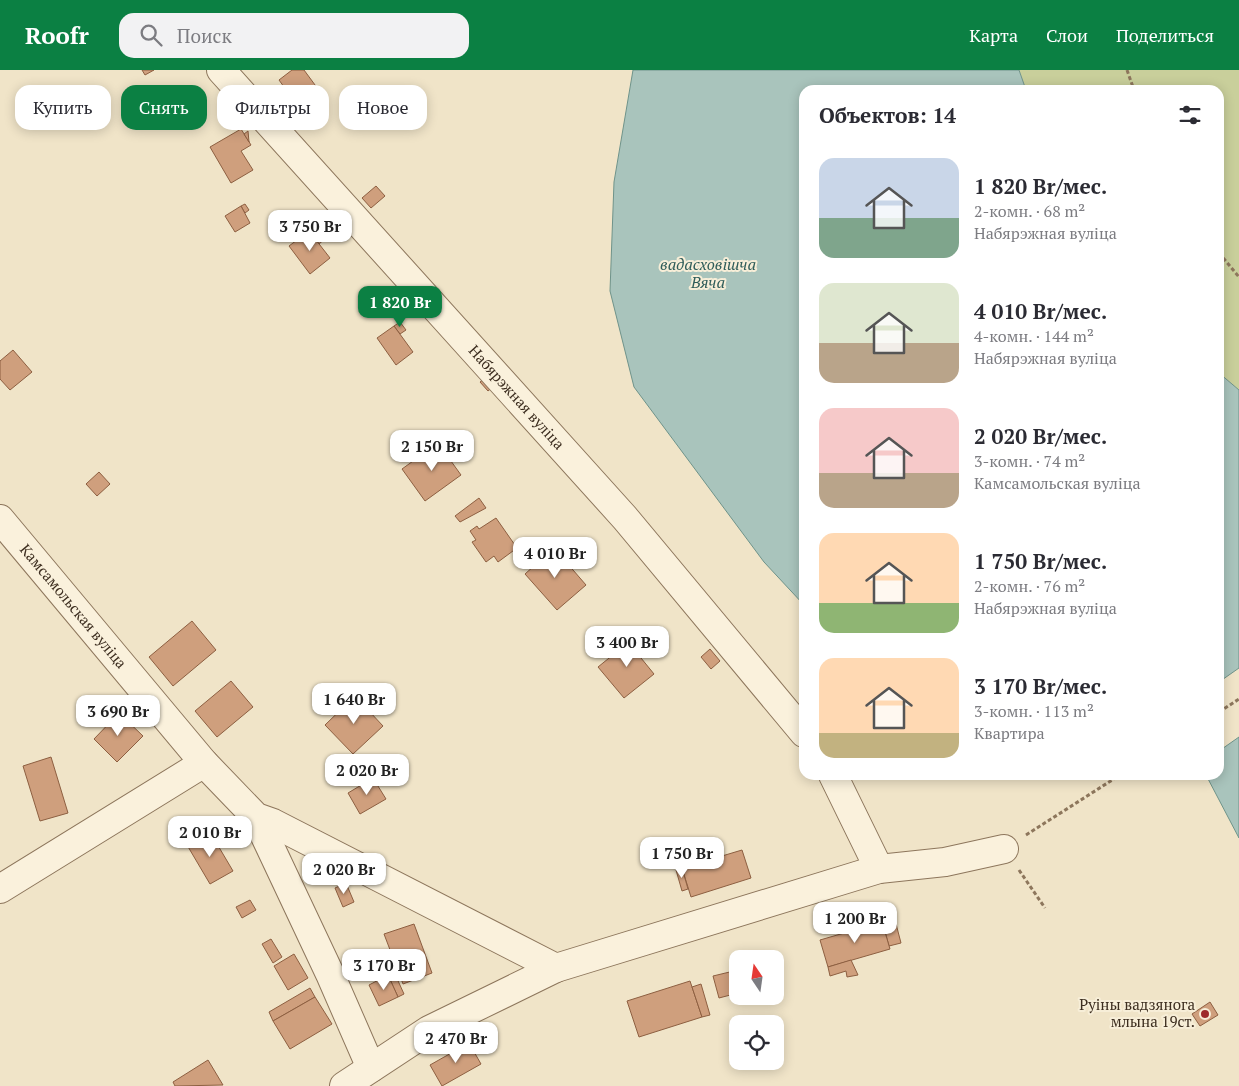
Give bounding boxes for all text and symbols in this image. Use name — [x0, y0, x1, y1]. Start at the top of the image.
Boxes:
search box — [119, 13, 469, 58]
text: Roofr — [25, 19, 89, 51]
icon: search — [137, 21, 165, 49]
text: Поиск — [177, 23, 232, 48]
text: Карта — [969, 23, 1018, 47]
text: Слои — [1046, 23, 1088, 47]
text: Поделиться — [1116, 23, 1214, 47]
chip: Купить — [15, 85, 111, 130]
chip: Снять — [121, 85, 207, 130]
chip: Фильтры — [217, 85, 329, 130]
chip: Новое — [339, 85, 427, 130]
text: Объектов: 14 — [819, 101, 956, 129]
icon: filters — [1176, 101, 1204, 129]
text: 1 820 Br/мес. — [974, 172, 1107, 200]
icon: home — [859, 178, 919, 238]
text: 2-комн. · 68 m² — [974, 200, 1085, 222]
pin: 3 750 Br — [258, 210, 362, 252]
text: 3 750 Br — [279, 215, 341, 237]
text: Набярэжная вуліца — [974, 222, 1117, 244]
water label: вадасховішча Вяча — [660, 253, 756, 293]
pin: 1 820 Br — [348, 286, 452, 328]
text: 1 820 Br — [369, 291, 431, 313]
text: 4 010 Br/мес. — [974, 297, 1107, 325]
icon: home — [859, 303, 919, 363]
text: 4-комн. · 144 m² — [974, 325, 1094, 347]
street label: Набярэжная вуліца — [465, 340, 570, 454]
text: Набярэжная вуліца — [974, 347, 1117, 369]
text: 2 020 Br/мес. — [974, 422, 1107, 450]
icon: home — [859, 428, 919, 488]
pin: 2 150 Br — [380, 430, 484, 472]
text: 2 150 Br — [401, 435, 463, 457]
text: 3-комн. · 74 m² — [974, 450, 1085, 472]
text: Камсамольская вуліца — [974, 472, 1141, 494]
pin: 4 010 Br — [503, 536, 607, 579]
street label: Камсамольская вуліца — [16, 539, 132, 673]
text: 4 010 Br — [524, 542, 586, 564]
text: 1 750 Br/мес. — [974, 547, 1107, 575]
icon: home — [859, 553, 919, 613]
text: 2-комн. · 76 m² — [974, 575, 1085, 597]
text: Набярэжная вуліца — [974, 597, 1117, 619]
pin: 3 400 Br — [575, 626, 679, 668]
text: 3 400 Br — [596, 631, 658, 653]
text: 3 170 Br/мес. — [974, 672, 1107, 700]
icon: home — [859, 678, 919, 738]
pin: 1 640 Br — [302, 682, 406, 725]
text: 1 640 Br — [323, 688, 385, 710]
pin: 3 690 Br — [66, 694, 170, 737]
text: 3 690 Br — [87, 700, 149, 722]
text: 3-комн. · 113 m² — [974, 700, 1094, 722]
text: Квартира — [974, 722, 1045, 744]
pin: 2 020 Br — [315, 754, 419, 796]
text: 2 020 Br — [336, 759, 398, 781]
pin: 2 010 Br — [158, 816, 262, 858]
text: 2 010 Br — [179, 821, 241, 843]
pin: 1 750 Br — [630, 836, 734, 879]
text: 1 750 Br — [651, 842, 713, 864]
pin: 2 020 Br — [292, 852, 396, 895]
text: 2 020 Br — [313, 858, 375, 880]
pin: 1 200 Br — [803, 902, 907, 944]
text: 1 200 Br — [824, 907, 886, 929]
pin: 3 170 Br — [332, 948, 436, 991]
north arrow — [729, 950, 784, 1005]
map controls — [729, 950, 784, 1070]
text: 3 170 Br — [353, 954, 415, 976]
place label: Руіны вадзянога млына 19ст. — [1079, 994, 1195, 1031]
marker: Руіны вадзянога млына 19ст. — [1199, 1008, 1211, 1020]
button: locate — [729, 1015, 784, 1070]
pin: 2 470 Br — [404, 1022, 508, 1064]
text: 2 470 Br — [425, 1027, 487, 1049]

